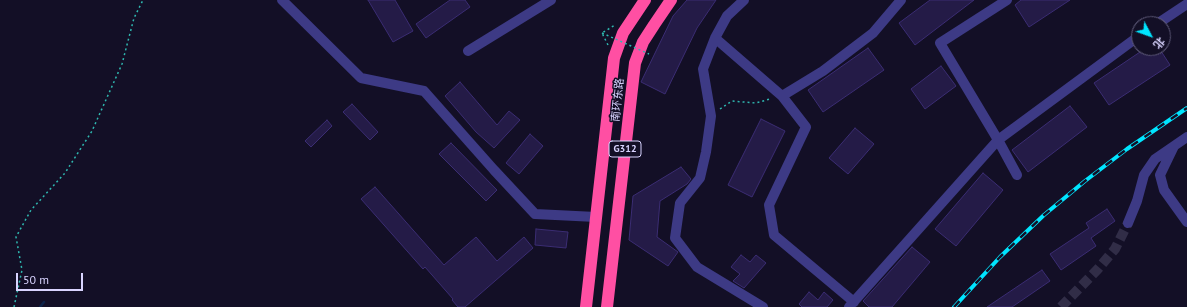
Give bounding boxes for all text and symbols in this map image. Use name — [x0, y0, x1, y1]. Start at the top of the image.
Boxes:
north arrow — [1131, 16, 1171, 56]
text: 北 — [1150, 34, 1168, 52]
street label: 南环东路 — [609, 77, 627, 123]
road number: G312 — [609, 141, 641, 157]
scale bar — [18, 265, 85, 291]
text: 50 m — [23, 272, 49, 287]

